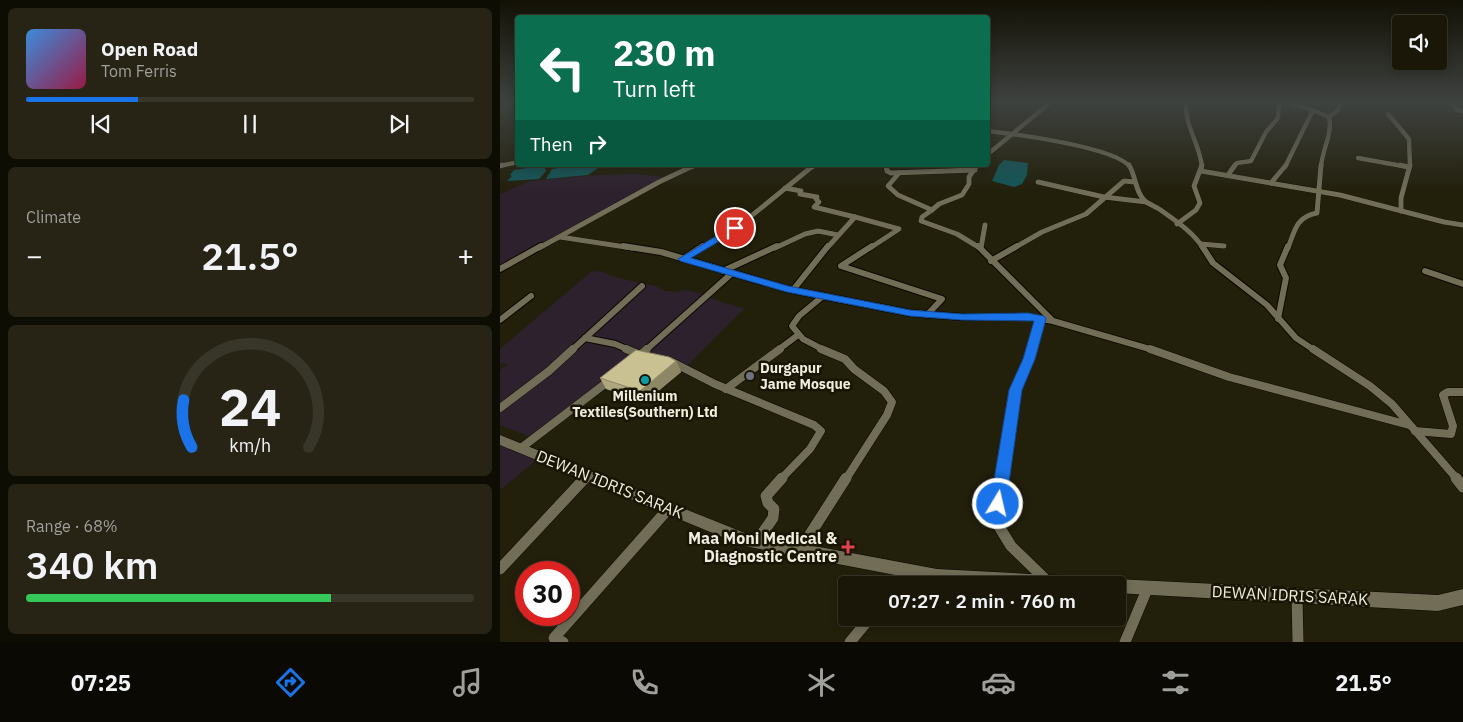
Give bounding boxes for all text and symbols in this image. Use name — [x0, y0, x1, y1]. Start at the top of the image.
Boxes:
map controls — [1392, 15, 1447, 70]
button: sound — [1392, 15, 1447, 70]
text: 230 m — [613, 30, 716, 76]
icon: left — [530, 35, 595, 100]
text: Open Road — [101, 37, 198, 61]
text: Tom Ferris — [101, 61, 177, 81]
text: Turn left — [613, 74, 696, 103]
icon: previous — [87, 110, 115, 138]
icon: pause — [236, 110, 264, 138]
icon: next — [385, 110, 413, 138]
icon: right — [583, 130, 611, 158]
text: Then — [530, 132, 573, 156]
text: Climate — [26, 207, 81, 227]
pin — [714, 207, 756, 249]
icon: arrive — [721, 214, 749, 242]
text: 21.5° — [201, 231, 299, 280]
text: − — [26, 237, 43, 274]
text: + — [457, 237, 474, 274]
place label: Durgapur Jame Mosque — [760, 359, 851, 393]
marker: Durgapur Jame Mosque — [744, 370, 756, 382]
text: 24 — [219, 373, 281, 440]
marker: Millenium Textiles(Southern) Ltd — [639, 374, 651, 386]
place label: Millenium Textiles(Southern) Ltd — [572, 387, 718, 421]
text: km/h — [229, 434, 271, 457]
street label: DEWAN IDRIS SARAK — [534, 445, 686, 523]
position arrow — [971, 477, 1023, 529]
text: Range · 68% — [26, 516, 118, 536]
place label: Maa Moni Medical & Diagnostic Centre — [688, 528, 837, 566]
text: 340 km — [26, 540, 158, 589]
marker: Maa Moni Medical & Diagnostic Centre — [841, 540, 855, 554]
speed limit sign: 30 — [515, 561, 580, 626]
street label: DEWAN IDRIS SARAK — [1211, 581, 1369, 609]
text: 07:27 · 2 min · 760 m — [888, 589, 1076, 613]
icon: directions — [273, 665, 308, 700]
icon: music — [450, 665, 485, 700]
icon: phone — [627, 665, 662, 700]
icon: climate — [804, 665, 839, 700]
icon: car — [981, 665, 1016, 700]
icon: filters — [1158, 665, 1193, 700]
text: 07:25 — [71, 668, 131, 697]
text: 21.5° — [1335, 668, 1392, 697]

